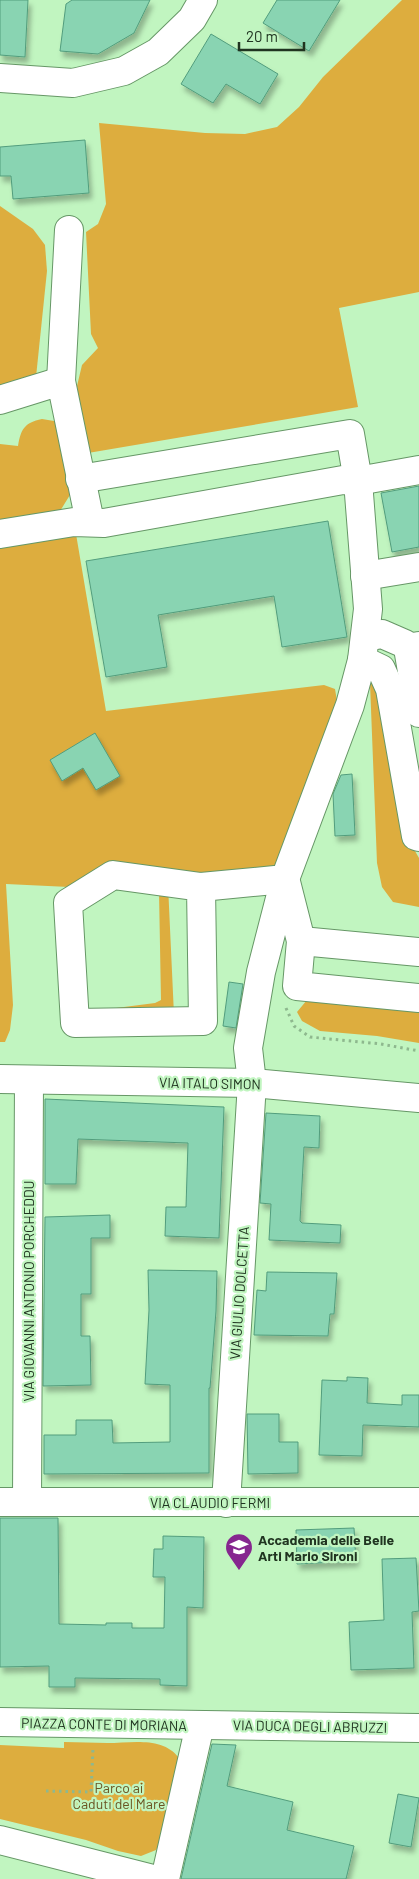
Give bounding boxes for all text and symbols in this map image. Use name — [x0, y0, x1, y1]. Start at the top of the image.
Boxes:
scale bar — [239, 20, 304, 52]
text: 20 m — [246, 27, 278, 45]
street label: VIA ITALO SIMON — [159, 1074, 261, 1092]
street label: VIA GIOVANNI ANTONIO PORCHEDDU — [20, 1180, 37, 1402]
street label: VIA GIULIO DOLCETTA — [226, 1225, 252, 1360]
street label: VIA CLAUDIO FERMI — [150, 1494, 270, 1511]
place label: Accademia delle Belle Arti Mario Sironi — [258, 1531, 395, 1564]
school or university icon: Accademia delle Belle Arti Mario Sironi — [224, 1532, 254, 1571]
street label: PIAZZA CONTE DI MORIANA — [21, 1714, 188, 1734]
street label: VIA DUCA DEGLI ABRUZZI — [233, 1716, 387, 1736]
park label: Parco ai Caduti del Mare — [73, 1779, 165, 1812]

